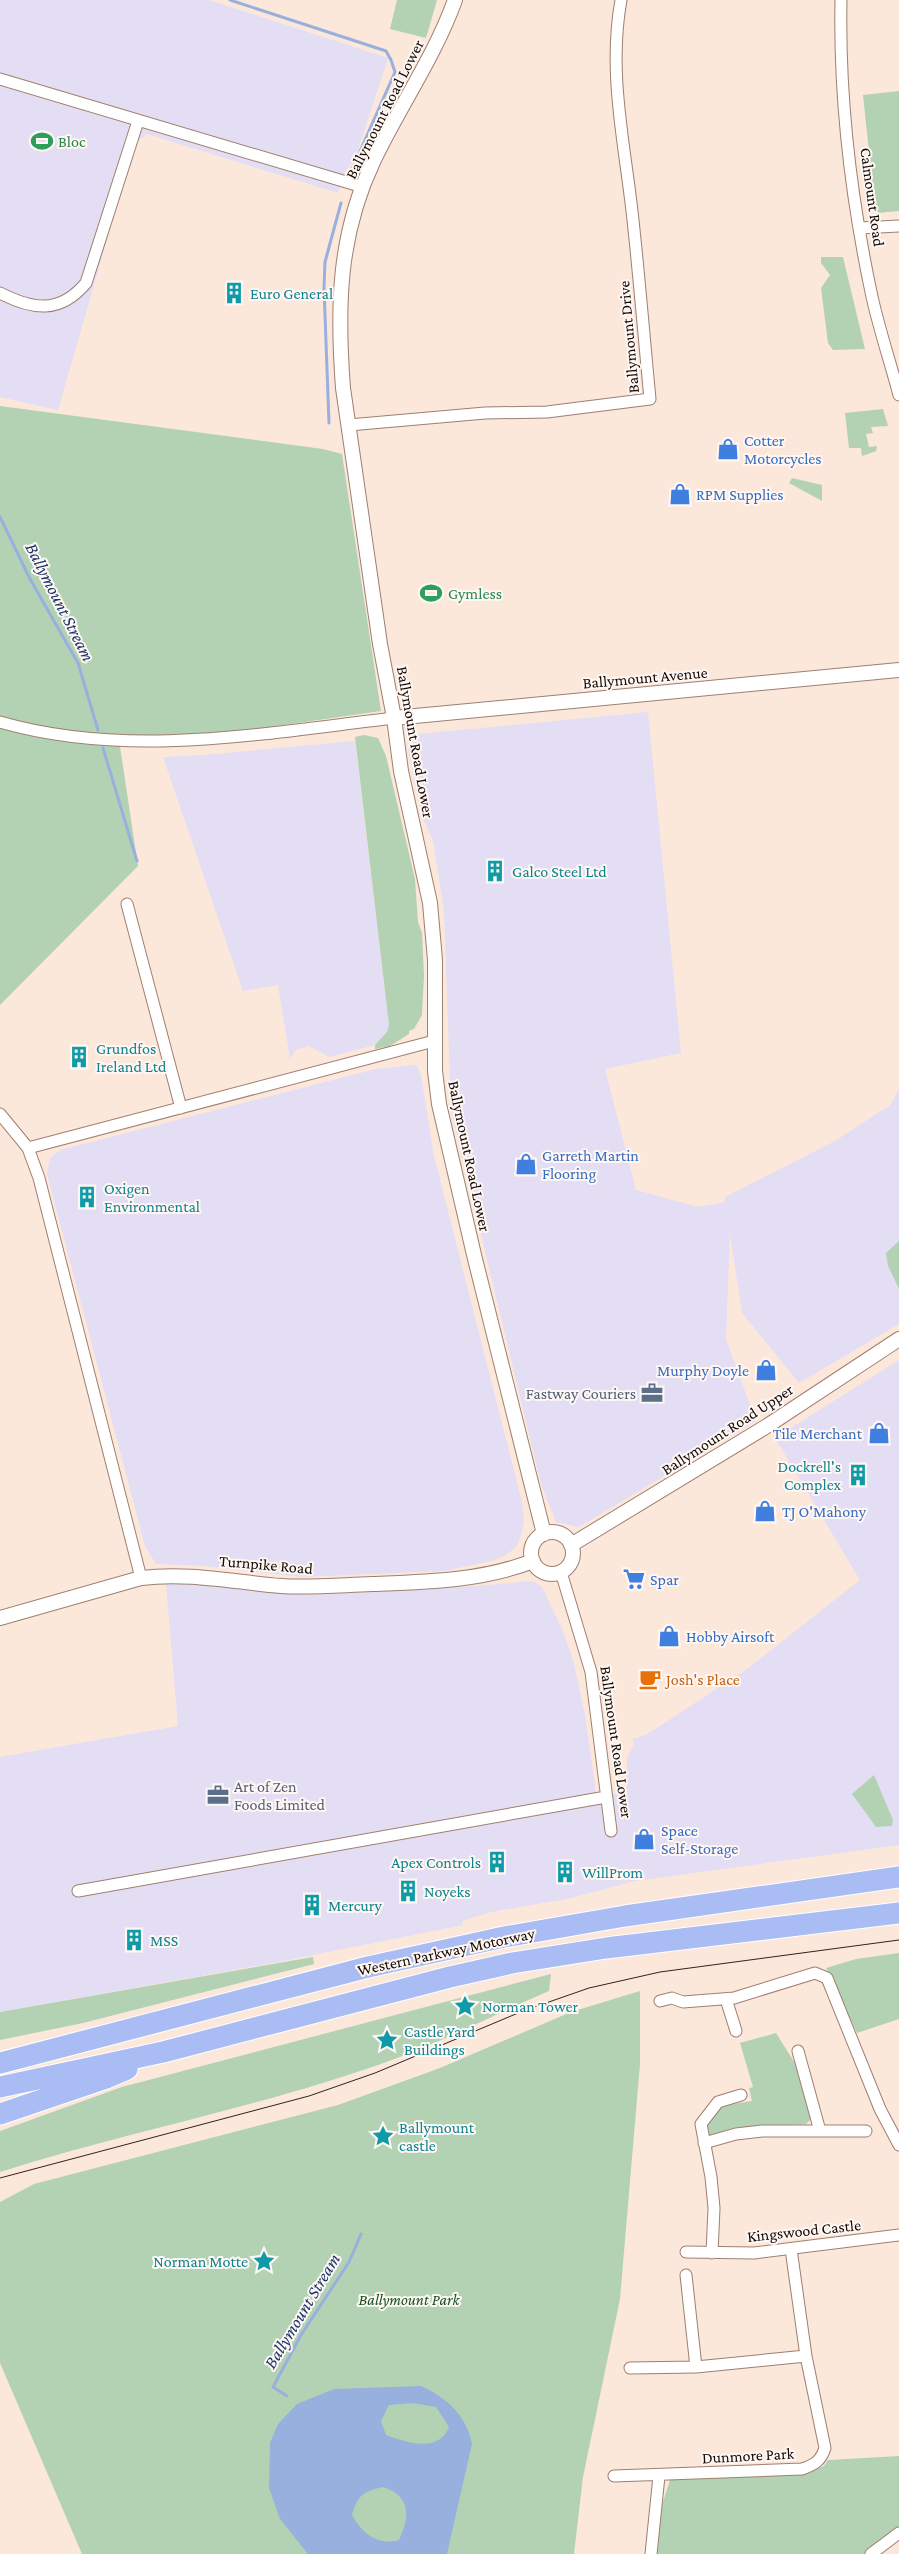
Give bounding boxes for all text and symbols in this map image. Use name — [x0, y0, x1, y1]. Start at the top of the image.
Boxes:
street label: Ballymount Road Lower — [342, 37, 428, 182]
sports icon: Bloc — [29, 128, 55, 154]
place label: Bloc — [58, 133, 86, 150]
street label: Calmount Road — [857, 147, 888, 248]
building icon: Euro General — [221, 280, 247, 306]
street label: Ballymount Drive — [615, 280, 643, 394]
place label: Euro General — [250, 285, 333, 302]
place label: Cotter Motorcycles — [744, 432, 822, 468]
shop icon: Cotter Motorcycles — [715, 436, 741, 462]
shop icon: RPM Supplies — [667, 481, 693, 507]
place label: RPM Supplies — [696, 486, 784, 504]
water label: Ballymount Stream — [22, 539, 98, 665]
sports icon: Gymless — [418, 580, 444, 606]
place label: Gymless — [448, 585, 502, 603]
street label: Ballymount Avenue — [582, 664, 708, 692]
street label: Ballymount Road Lower — [393, 665, 437, 820]
building icon: Galco Steel Ltd — [482, 858, 508, 884]
place label: Galco Steel Ltd — [512, 863, 607, 880]
place label: Grundfos Ireland Ltd — [96, 1040, 167, 1075]
building icon: Grundfos Ireland Ltd — [66, 1044, 92, 1070]
street label: Ballymount Road Lower — [444, 1079, 494, 1234]
place label: Garreth Martin Flooring — [542, 1147, 639, 1183]
shop icon: Garreth Martin Flooring — [513, 1151, 539, 1177]
place label: Oxigen Environmental — [104, 1180, 200, 1215]
building icon: Oxigen Environmental — [74, 1184, 100, 1210]
shop icon: Murphy Doyle — [753, 1357, 779, 1383]
place label: Murphy Doyle — [657, 1362, 749, 1380]
office icon: Fastway Couriers — [639, 1380, 665, 1406]
street label: Ballymount Road Upper — [658, 1380, 797, 1479]
place label: Fastway Couriers — [526, 1385, 636, 1403]
shop icon: Tile Merchant — [866, 1420, 892, 1446]
place label: Tile Merchant — [773, 1425, 863, 1442]
place label: Dockrell's Complex — [777, 1458, 841, 1494]
building icon: Dockrell's Complex — [845, 1462, 871, 1488]
shop icon: TJ O'Mahony — [752, 1498, 778, 1524]
place label: TJ O'Mahony — [782, 1503, 867, 1521]
street label: Turnpike Road — [218, 1552, 314, 1578]
supermarket icon: Spar — [621, 1566, 647, 1592]
place label: Spar — [650, 1571, 679, 1589]
shop icon: Hobby Airsoft — [656, 1623, 682, 1649]
place label: Hobby Airsoft — [686, 1628, 775, 1646]
street label: Ballymount Road Lower — [596, 1665, 636, 1820]
cafe icon: Josh's Place — [637, 1666, 663, 1692]
place label: Josh's Place — [664, 1671, 740, 1689]
place label: Art of Zen Foods Limited — [234, 1778, 326, 1813]
office icon: Art of Zen Foods Limited — [205, 1782, 231, 1808]
place label: Space Self-Storage — [661, 1822, 738, 1858]
shop icon: Space Self-Storage — [631, 1826, 657, 1852]
building icon: Apex Controls — [484, 1849, 510, 1875]
place label: Apex Controls — [391, 1854, 481, 1872]
building icon: WillProm — [552, 1859, 578, 1885]
place label: WillProm — [582, 1864, 643, 1881]
building icon: Noyeks — [395, 1878, 421, 1904]
place label: Noyeks — [424, 1883, 470, 1901]
building icon: Mercury — [299, 1892, 325, 1918]
place label: Mercury — [328, 1897, 383, 1915]
street label: Western Parkway Motorway — [356, 1924, 537, 1980]
building icon: MSS — [121, 1927, 147, 1953]
place label: MSS — [150, 1932, 178, 1949]
place icon: Norman Tower — [452, 1993, 478, 2019]
place label: Norman Tower — [482, 1998, 579, 2015]
place label: Castle Yard Buildings — [404, 2023, 476, 2059]
place icon: Castle Yard Buildings — [374, 2027, 400, 2053]
place label: Ballymount castle — [399, 2119, 475, 2154]
place icon: Ballymount castle — [370, 2123, 396, 2149]
street label: Kingswood Castle — [746, 2216, 862, 2246]
place icon: Norman Motte — [251, 2248, 277, 2274]
water label: Ballymount Stream — [260, 2250, 344, 2372]
place label: Norman Motte — [153, 2253, 248, 2270]
park label: Ballymount Park — [359, 2291, 460, 2309]
street label: Dunmore Park — [701, 2445, 795, 2466]

